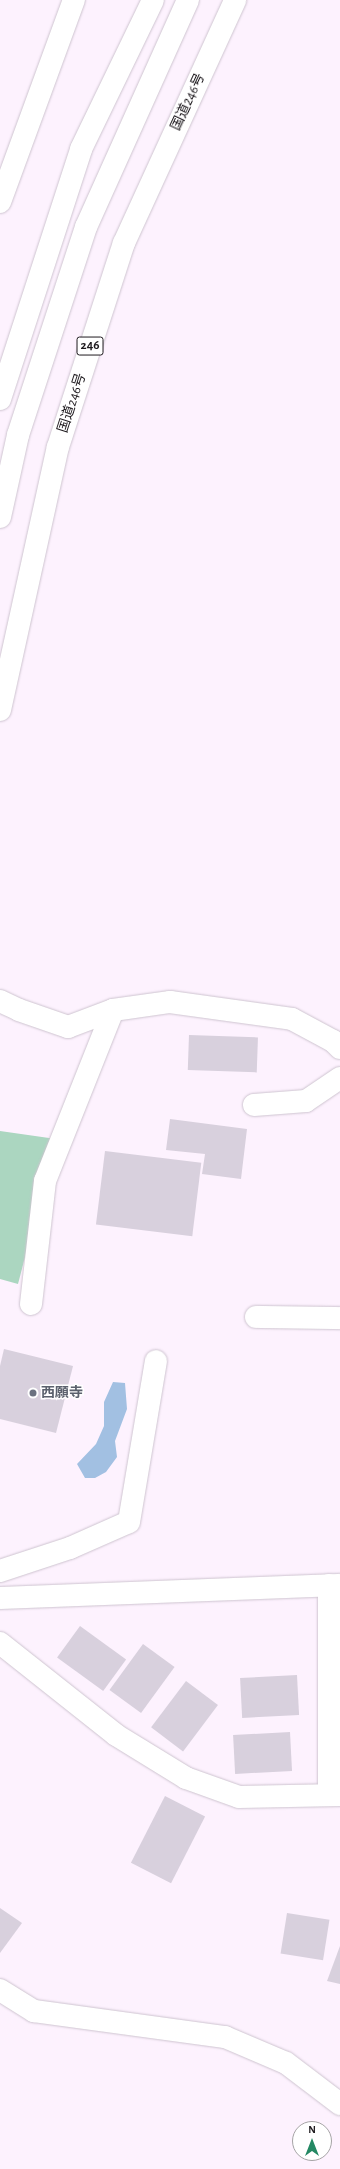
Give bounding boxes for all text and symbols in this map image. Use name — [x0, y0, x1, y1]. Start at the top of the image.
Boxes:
street label: 国道246号 — [167, 70, 209, 134]
road number: 246 — [76, 335, 104, 357]
street label: 国道246号 — [54, 371, 90, 435]
place label: 西願寺 — [41, 1385, 83, 1401]
marker: 西願寺 — [28, 1388, 38, 1398]
north arrow — [292, 2121, 332, 2161]
text: N — [308, 2124, 316, 2135]

